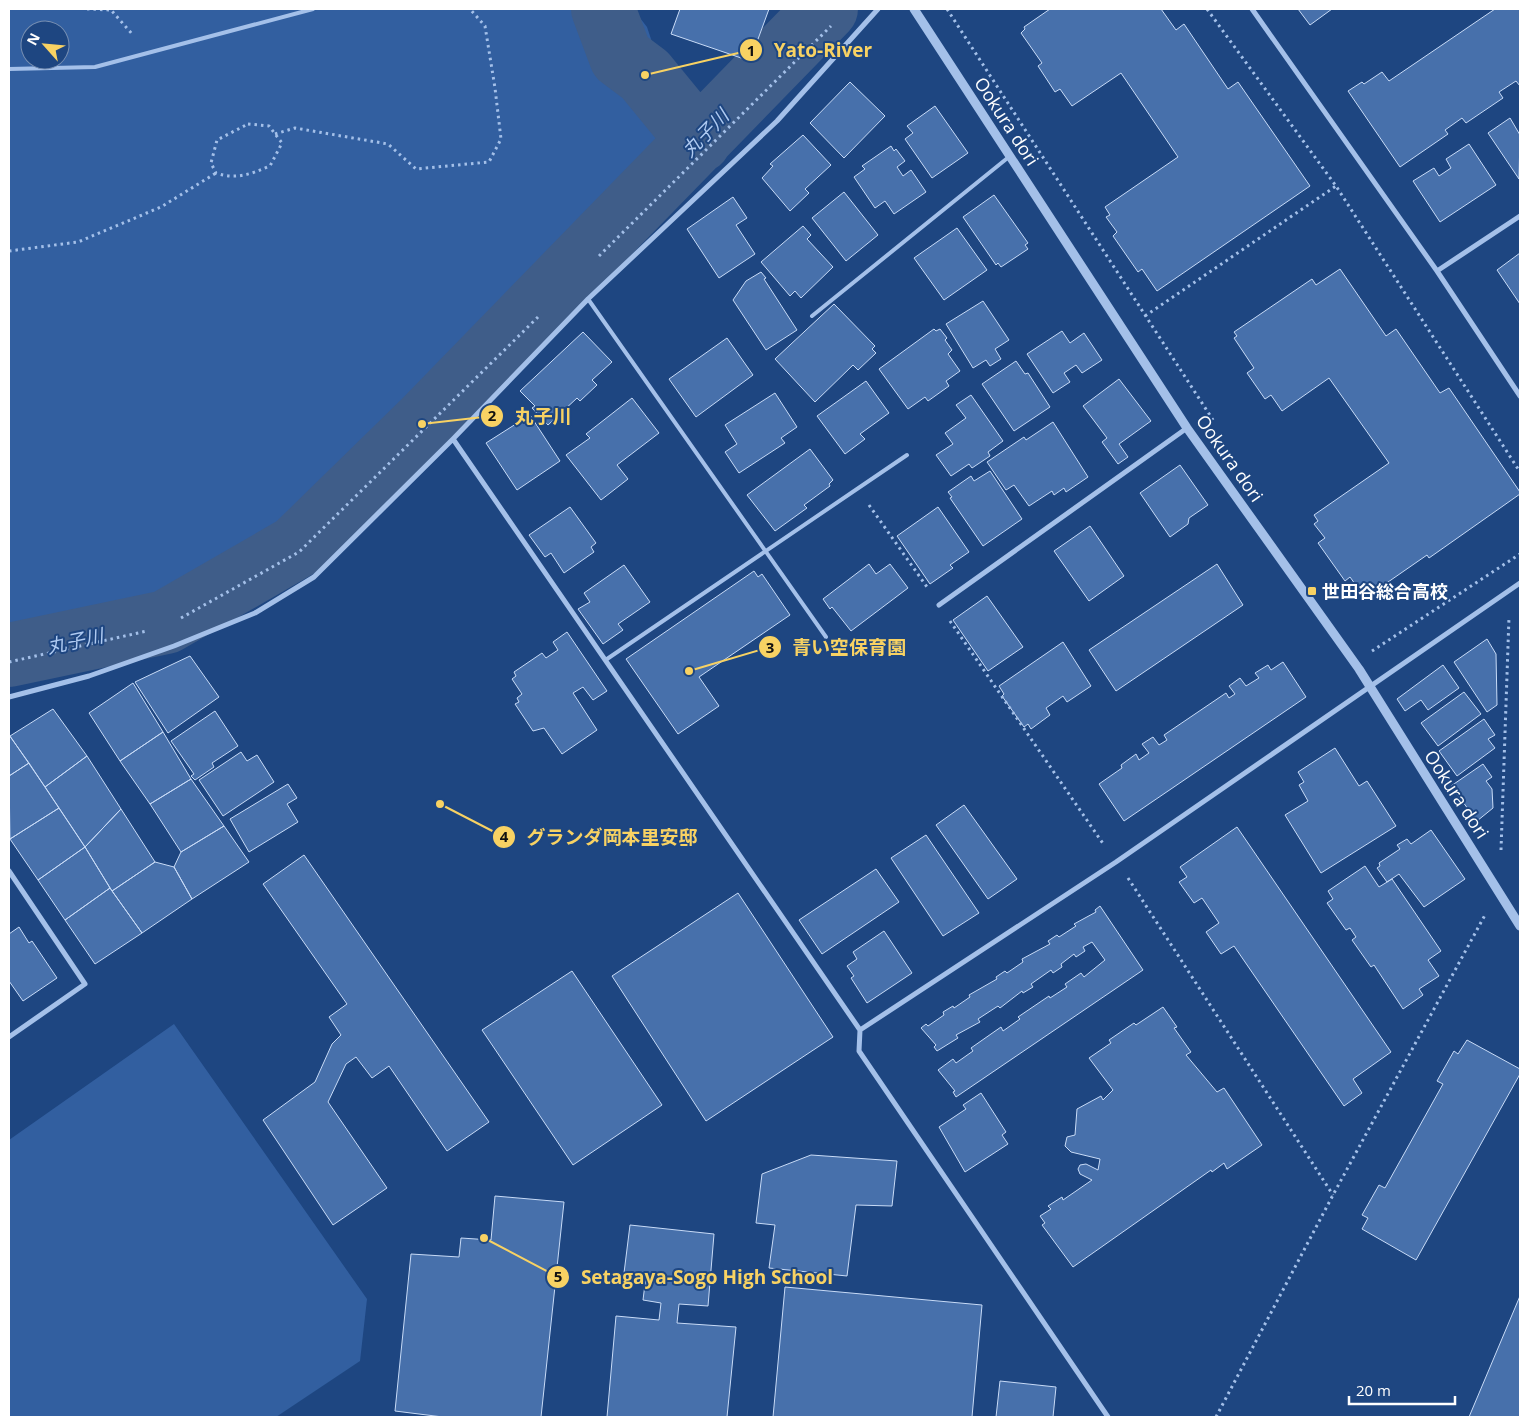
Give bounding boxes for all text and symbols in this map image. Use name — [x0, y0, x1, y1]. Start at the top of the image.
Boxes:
north arrow — [20, 20, 70, 70]
text: N — [22, 29, 44, 48]
callout: Yato-River — [739, 33, 882, 67]
text: Yato-River — [774, 37, 873, 63]
text: 1 — [747, 40, 755, 60]
street label: Ookura dori — [969, 72, 1045, 170]
water label: 丸子川 — [676, 102, 736, 163]
callout: 丸子川 — [479, 399, 581, 433]
text: 丸子川 — [514, 403, 572, 429]
text: 2 — [488, 405, 497, 425]
street label: Ookura dori — [1191, 410, 1269, 506]
place label: 世田谷総合高校 — [1322, 579, 1448, 603]
marker: 世田谷総合高校 — [1306, 585, 1318, 597]
water label: 丸子川 — [44, 622, 108, 660]
callout: 青い空保育園 — [757, 630, 916, 664]
text: 青い空保育園 — [792, 634, 906, 660]
text: 3 — [766, 637, 774, 657]
street label: Ookura dori — [1419, 745, 1495, 843]
callout: グランダ岡本里安邸 — [492, 820, 708, 854]
text: グランダ岡本里安邸 — [526, 824, 698, 850]
text: 4 — [500, 826, 509, 846]
callout: Setagaya-Sogo High School — [546, 1260, 843, 1294]
text: Setagaya-Sogo High School — [581, 1264, 833, 1290]
text: 5 — [554, 1266, 562, 1286]
scale bar — [1349, 1374, 1455, 1406]
text: 20 m — [1356, 1380, 1391, 1400]

